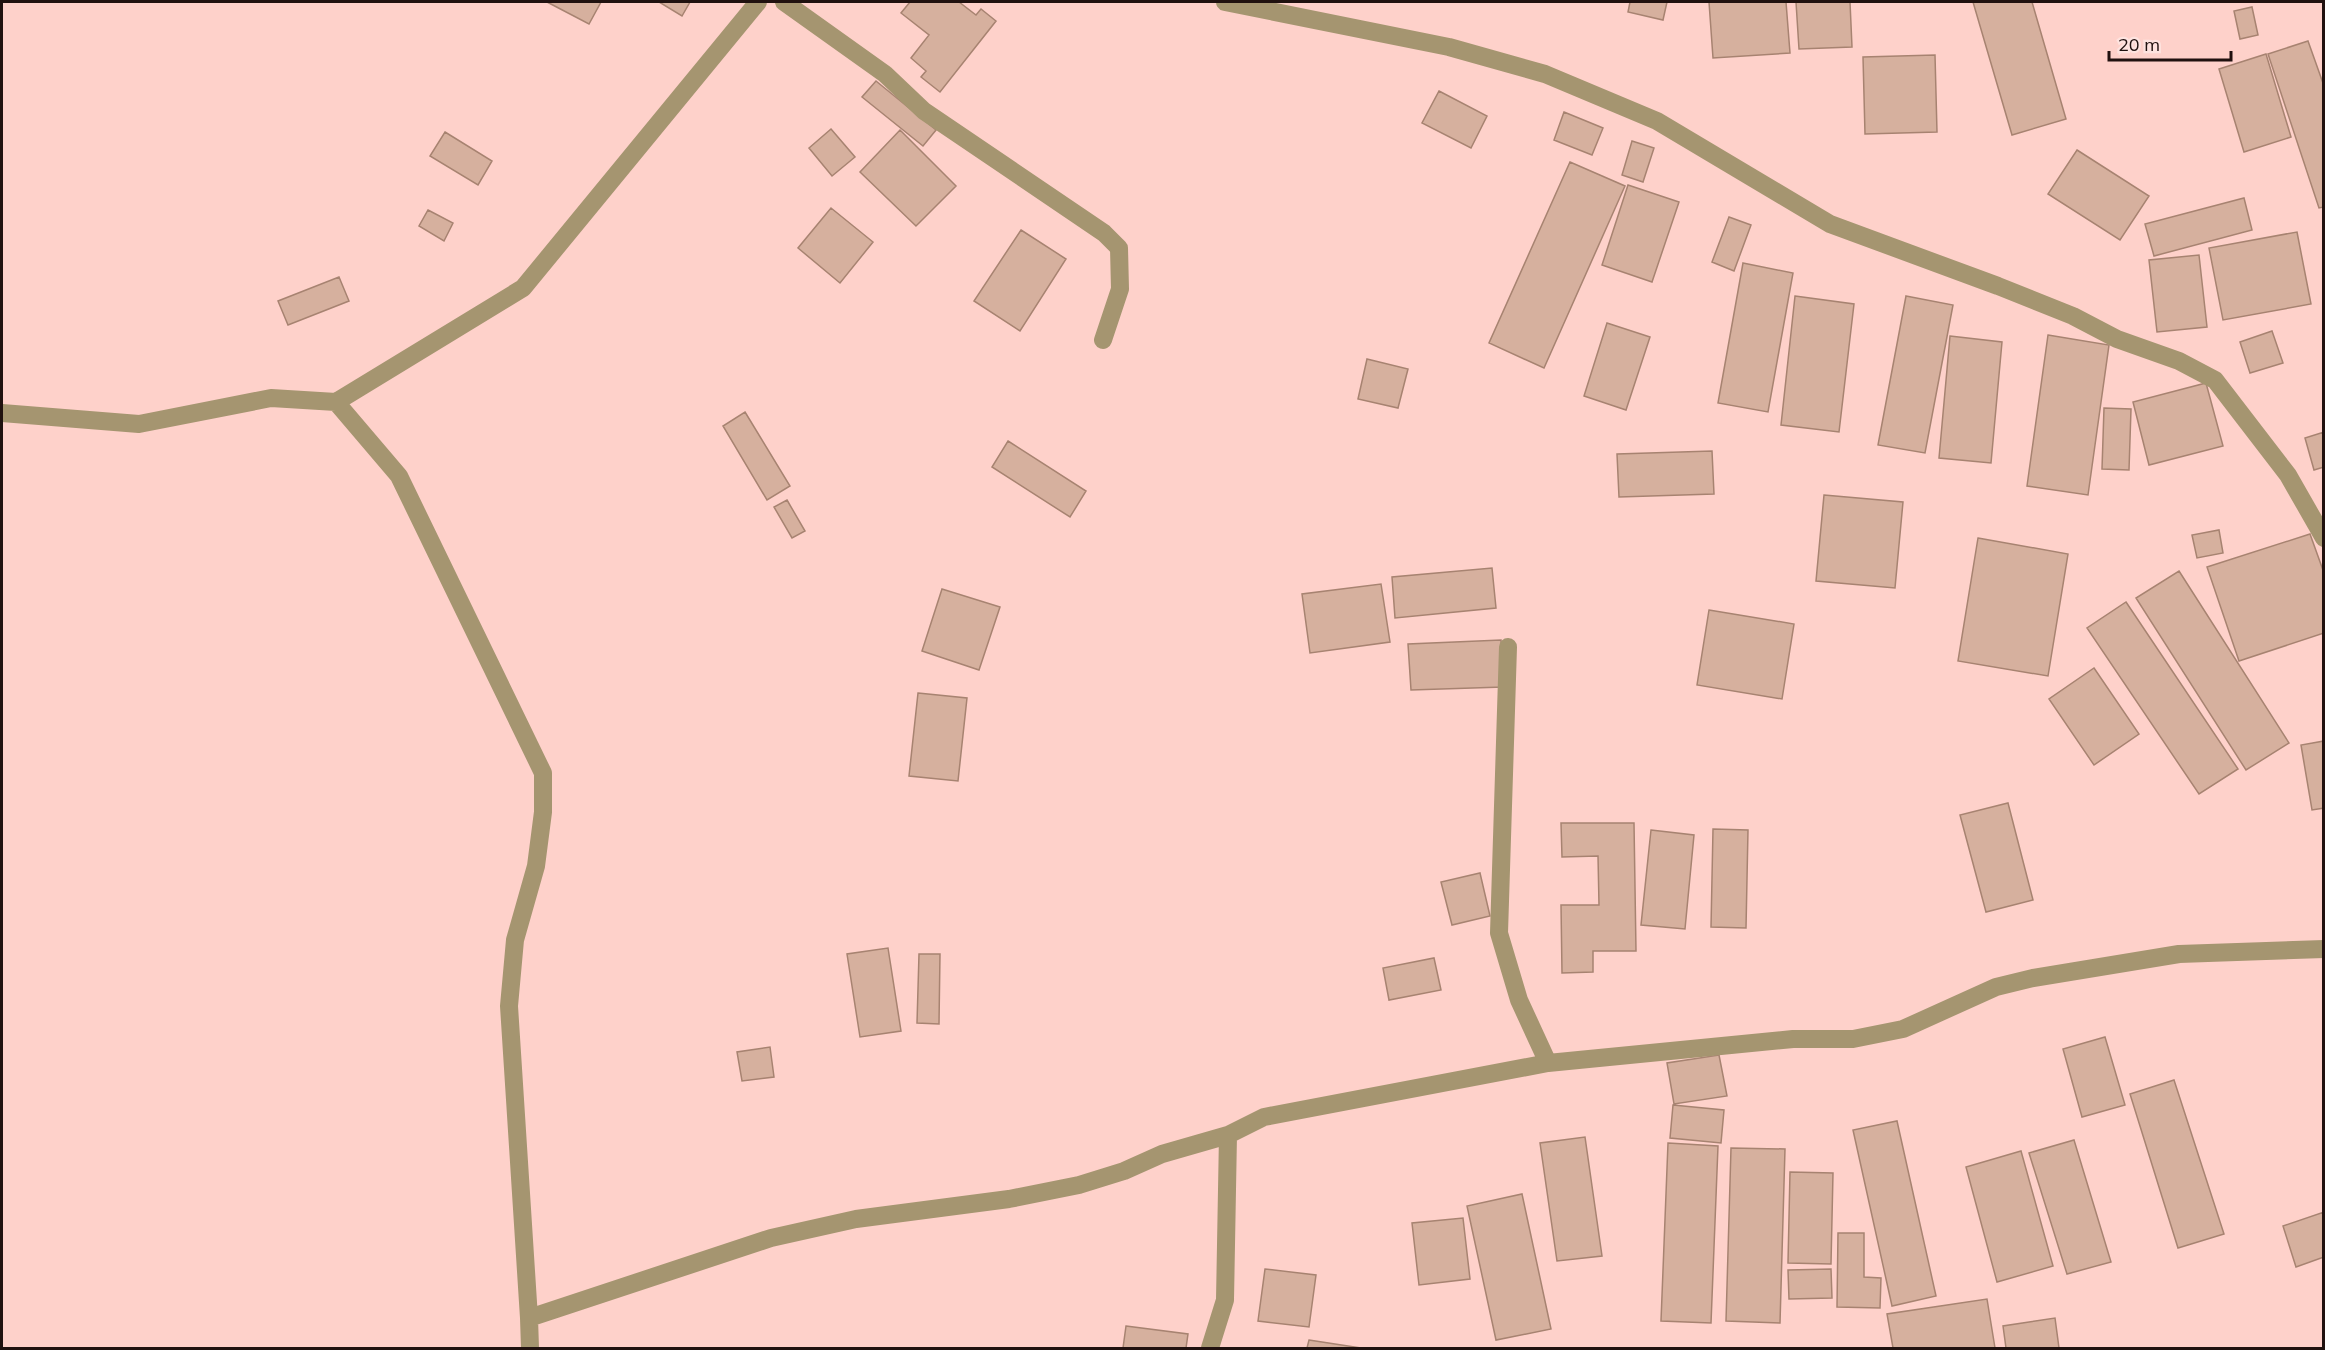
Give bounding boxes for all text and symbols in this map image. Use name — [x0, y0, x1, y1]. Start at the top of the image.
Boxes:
scale bar — [2109, 24, 2230, 62]
text: 20 m — [2118, 33, 2160, 56]

